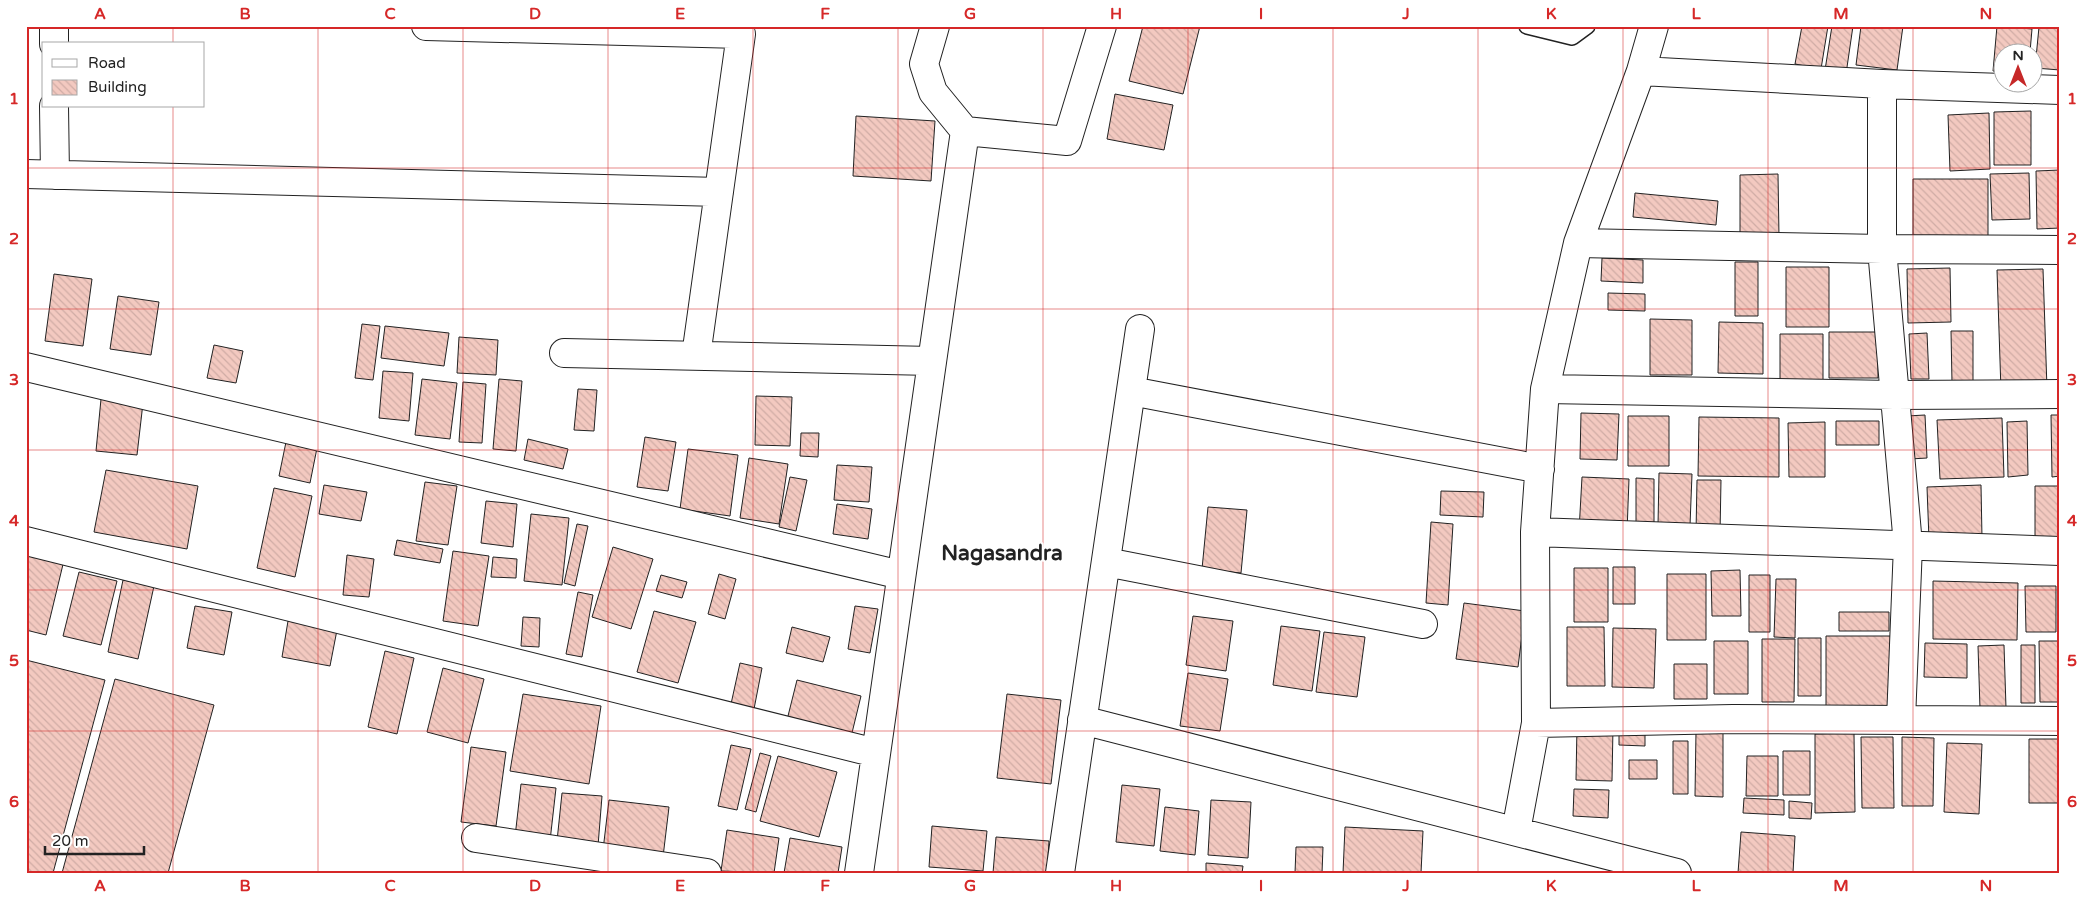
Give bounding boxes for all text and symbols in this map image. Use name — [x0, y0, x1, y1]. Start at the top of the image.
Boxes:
text: A — [94, 4, 106, 24]
text: B — [239, 4, 251, 24]
text: C — [384, 4, 396, 24]
text: D — [529, 4, 541, 24]
text: E — [675, 4, 685, 24]
text: F — [820, 4, 830, 24]
text: G — [964, 4, 976, 24]
text: H — [1110, 4, 1122, 24]
text: I — [1259, 4, 1263, 24]
text: J — [1401, 4, 1410, 24]
text: K — [1546, 4, 1557, 24]
text: L — [1691, 4, 1701, 24]
text: M — [1833, 4, 1849, 24]
text: N — [1980, 4, 1992, 24]
legend — [42, 42, 205, 108]
north arrow — [1994, 42, 2044, 92]
text: N — [2012, 47, 2024, 64]
text: Road — [88, 54, 126, 72]
text: Building — [88, 78, 147, 96]
text: 1 — [9, 89, 19, 109]
text: 1 — [2067, 89, 2077, 109]
text: 2 — [9, 229, 19, 249]
text: 2 — [2067, 229, 2077, 249]
text: 3 — [9, 370, 19, 390]
text: 3 — [2067, 370, 2077, 390]
text: 4 — [9, 511, 19, 531]
text: 4 — [2067, 511, 2077, 531]
district label: Nagasandra — [941, 541, 1063, 566]
text: 5 — [9, 651, 19, 671]
text: 5 — [2067, 651, 2077, 671]
text: 6 — [9, 792, 19, 812]
text: 6 — [2067, 792, 2077, 812]
scale bar — [45, 824, 144, 856]
text: 20 m — [52, 832, 89, 850]
text: A — [94, 876, 106, 896]
text: B — [239, 876, 251, 896]
text: C — [384, 876, 396, 896]
text: D — [529, 876, 541, 896]
text: E — [675, 876, 685, 896]
text: F — [820, 876, 830, 896]
text: G — [964, 876, 976, 896]
text: H — [1110, 876, 1122, 896]
text: I — [1259, 876, 1263, 896]
text: J — [1401, 876, 1410, 896]
text: K — [1546, 876, 1557, 896]
text: L — [1691, 876, 1701, 896]
text: M — [1833, 876, 1849, 896]
text: N — [1980, 876, 1992, 896]

